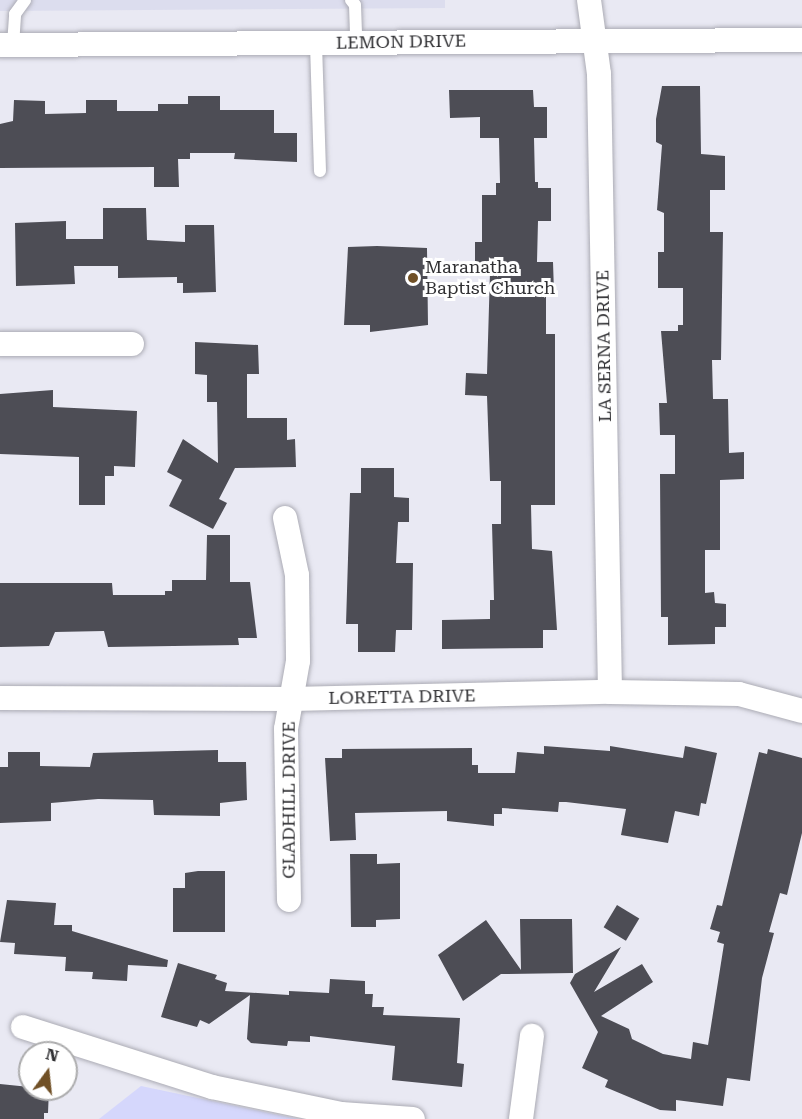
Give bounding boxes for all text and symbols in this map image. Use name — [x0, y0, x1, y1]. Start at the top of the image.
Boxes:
street label: LEMON DRIVE — [336, 30, 466, 54]
place label: Maranatha Baptist Church — [425, 257, 555, 300]
street label: LA SERNA DRIVE — [592, 270, 616, 422]
marker: Maranatha Baptist Church — [406, 271, 420, 285]
street label: LORETTA DRIVE — [328, 685, 476, 709]
street label: GLADHILL DRIVE — [278, 721, 300, 879]
north arrow — [18, 1041, 78, 1101]
text: N — [44, 1044, 61, 1066]

